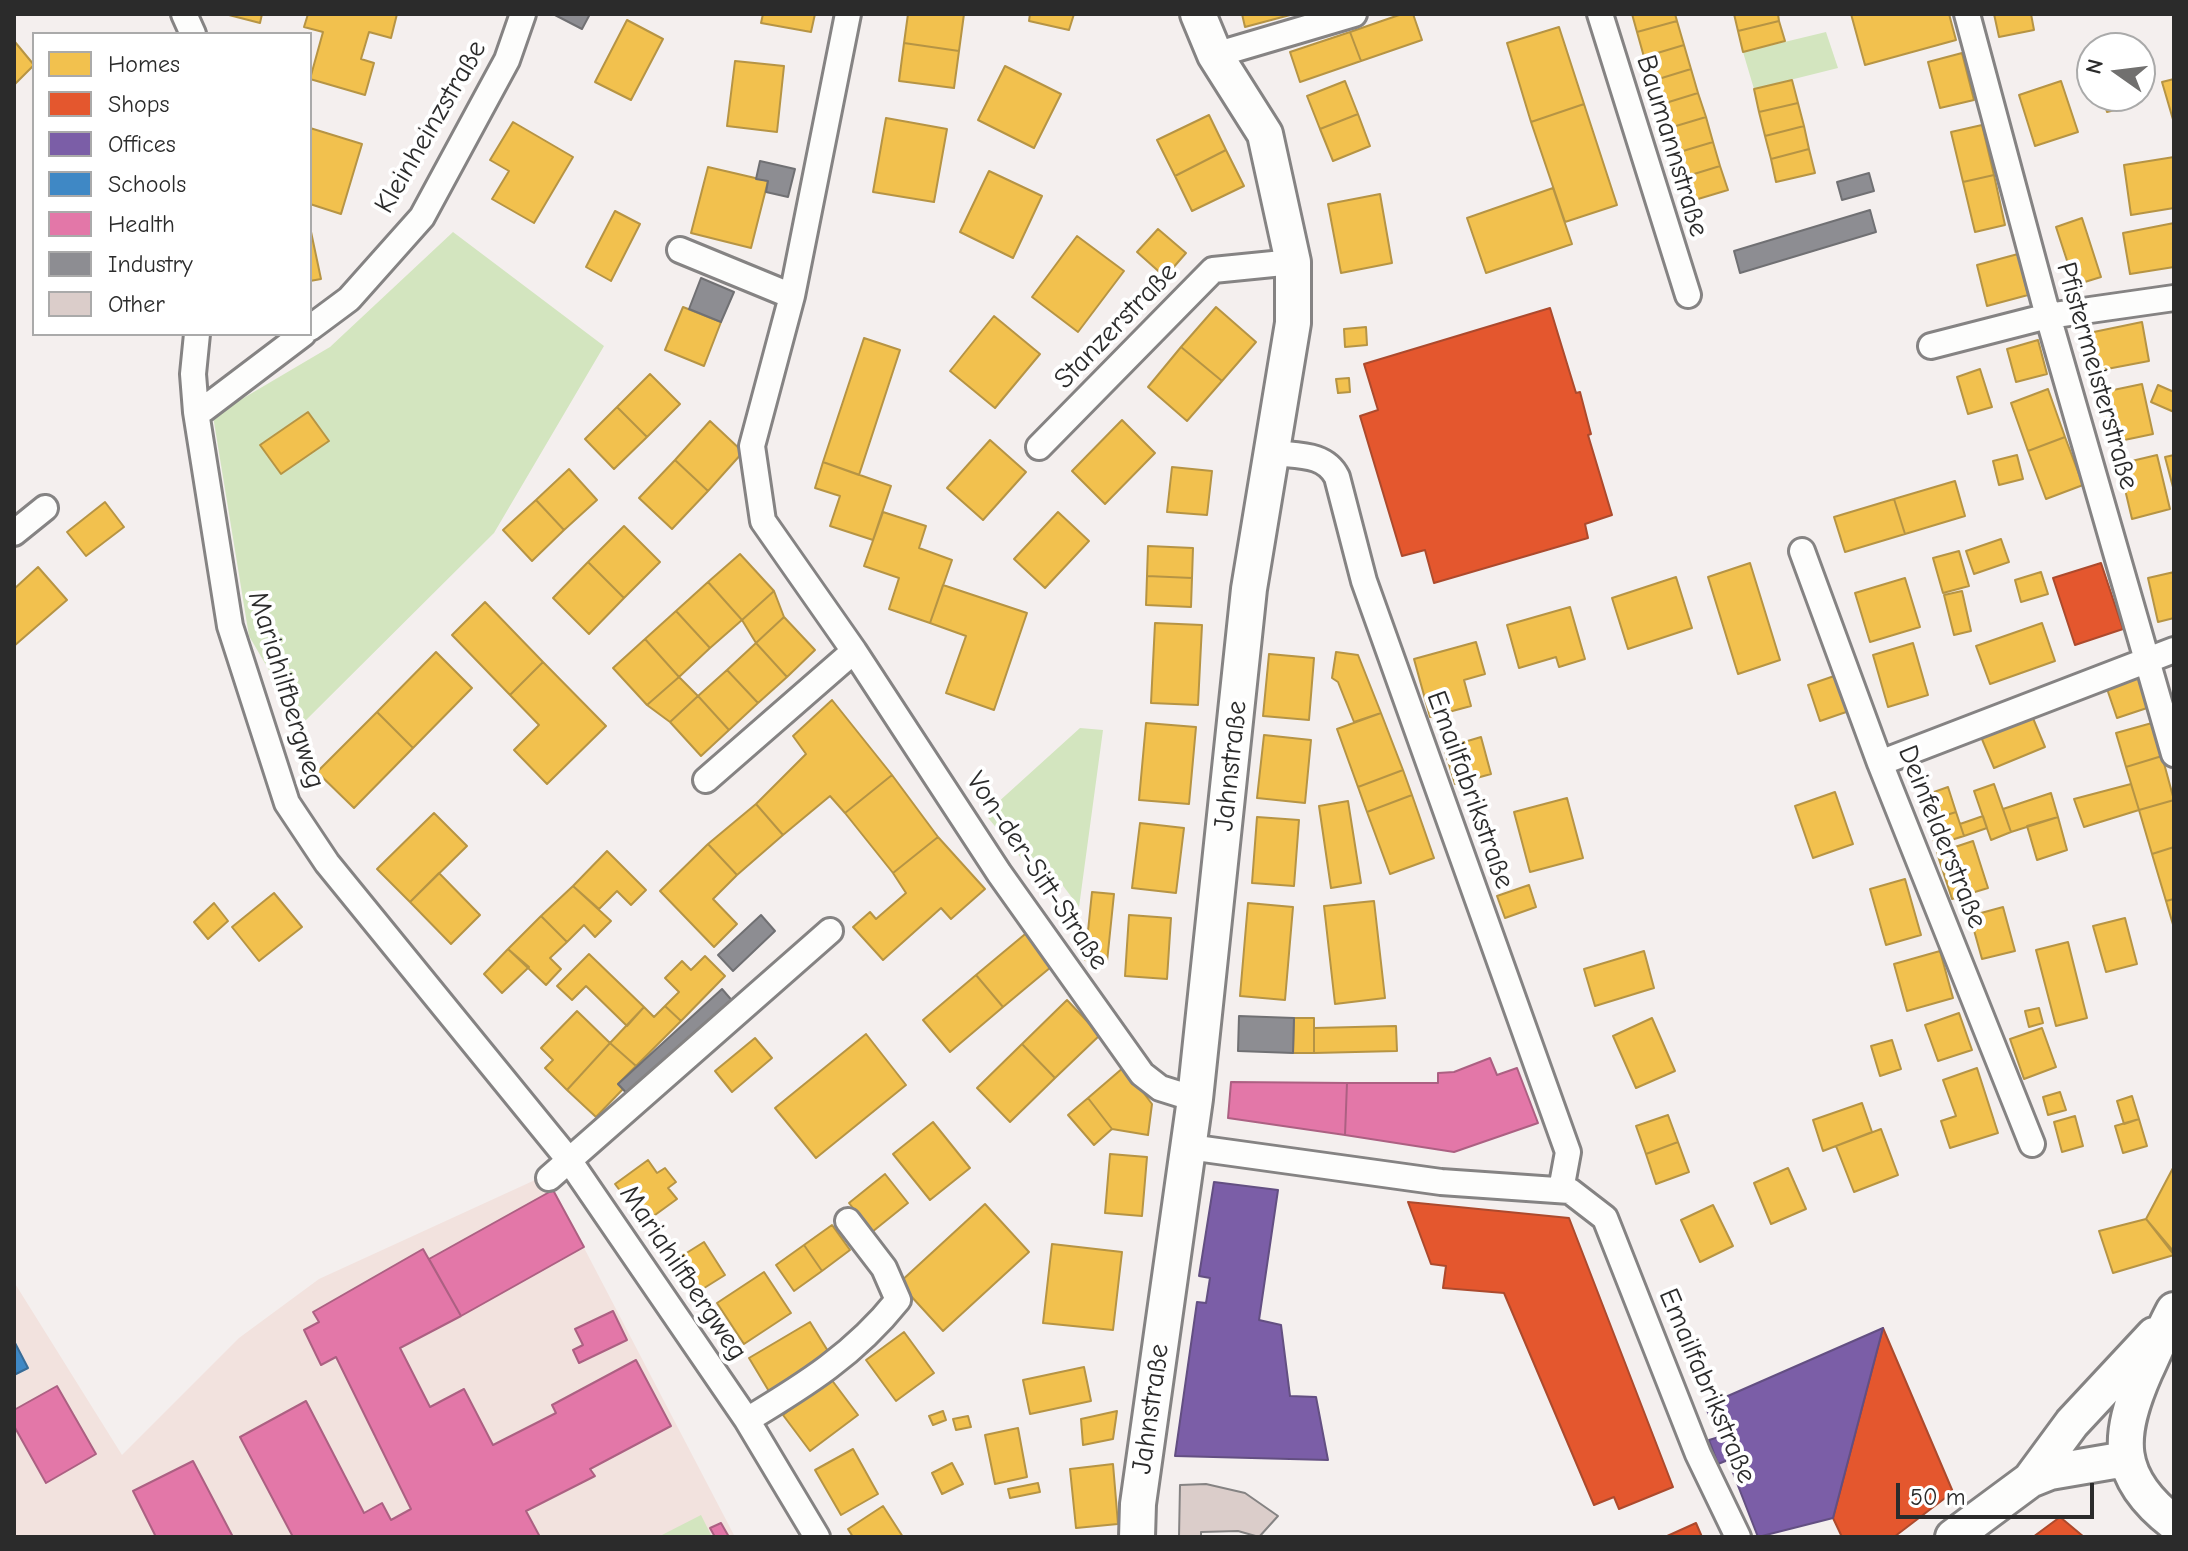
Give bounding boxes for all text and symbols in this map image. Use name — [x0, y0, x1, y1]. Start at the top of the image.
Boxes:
legend — [32, 32, 312, 336]
north arrow — [2076, 32, 2156, 112]
street label: Kleinheinzstraße — [368, 35, 494, 219]
text: Homes — [108, 50, 180, 78]
street label: Baumannstraße — [1628, 51, 1716, 241]
text: N — [2080, 57, 2109, 77]
text: Shops — [108, 90, 169, 118]
text: Offices — [108, 130, 176, 158]
text: Schools — [108, 170, 186, 198]
text: Health — [108, 210, 175, 238]
text: Industry — [108, 250, 193, 278]
street label: Stanzerstraße — [1047, 256, 1185, 396]
street label: Pfistermeisterstraße — [2048, 259, 2146, 493]
text: Other — [108, 290, 165, 318]
street label: Mariahilfbergweg — [240, 587, 332, 793]
street label: Emailfabrikstraße — [1419, 686, 1521, 894]
street label: Jahnstraße — [1207, 699, 1255, 833]
street label: Deinfelderstraße — [1890, 741, 1994, 933]
street label: Von-der-Sitt-Straße — [958, 766, 1116, 976]
street label: Mariahilfbergweg — [612, 1179, 754, 1367]
street label: Emailfabrikstraße — [1651, 1284, 1763, 1488]
street label: Jahnstraße — [1125, 1342, 1177, 1476]
scale bar — [1900, 1467, 2098, 1517]
text: 50 m — [1910, 1483, 1966, 1511]

